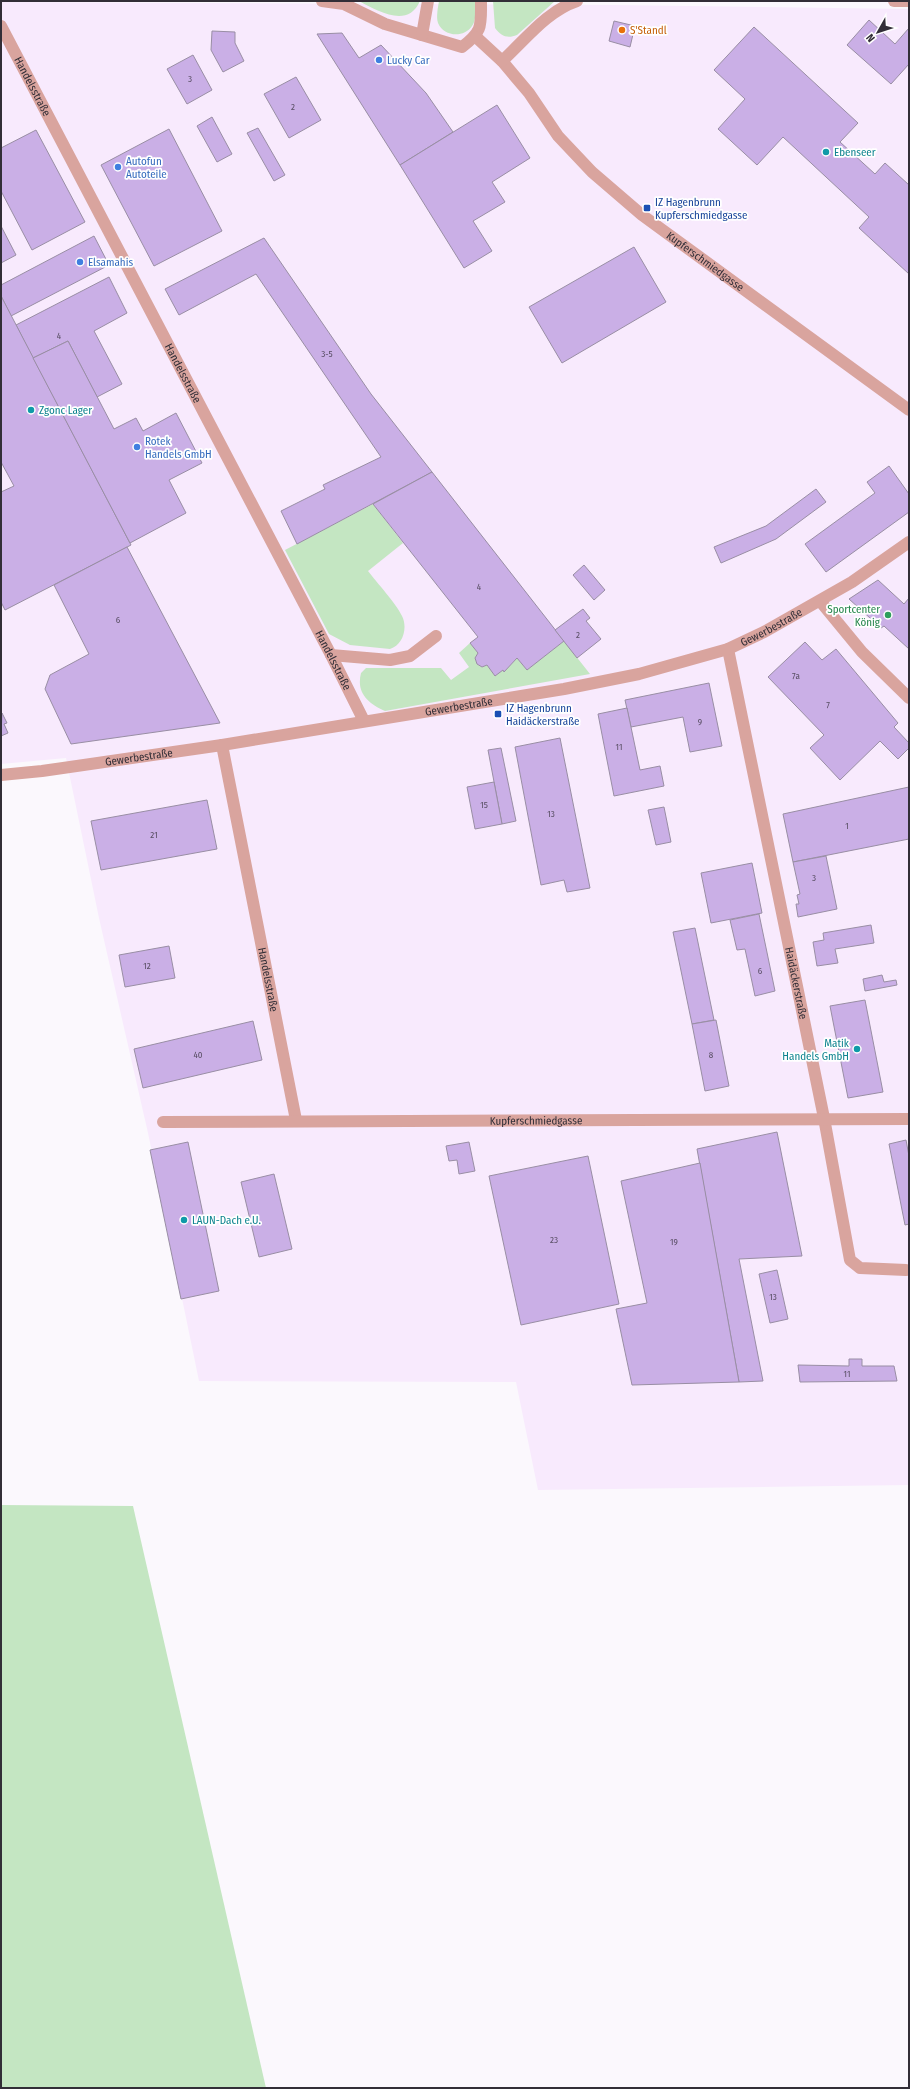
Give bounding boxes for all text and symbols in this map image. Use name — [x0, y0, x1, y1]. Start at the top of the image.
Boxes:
north arrow — [858, 12, 898, 52]
place label: S'Standl — [630, 24, 667, 37]
marker: S'Standl — [617, 25, 627, 35]
text: N — [863, 31, 878, 45]
street label: Handelsstraße — [12, 54, 54, 118]
place label: Lucky Car — [387, 54, 430, 67]
marker: Lucky Car — [374, 55, 384, 65]
house number: 3 — [188, 74, 192, 84]
house number: 2 — [291, 102, 295, 112]
place label: Ebenseer — [834, 146, 876, 159]
marker: Ebenseer — [821, 147, 831, 157]
place label: Autofun Autoteile — [126, 155, 167, 181]
marker: Autofun Autoteile — [113, 162, 123, 172]
place label: IZ Hagenbrunn Kupferschmiedgasse — [655, 196, 747, 222]
marker: IZ Hagenbrunn Kupferschmiedgasse — [642, 203, 652, 213]
street label: Kupferschmiedgasse — [664, 229, 747, 294]
place label: Elsamahis — [88, 256, 133, 269]
marker: Elsamahis — [75, 257, 85, 267]
house number: 4 — [57, 331, 62, 341]
street label: Handelsstraße — [162, 341, 204, 405]
house number: 3-5 — [321, 349, 333, 359]
place label: Zgonc Lager — [39, 404, 92, 417]
marker: Zgonc Lager — [26, 405, 36, 415]
place label: Rotek Handels GmbH — [145, 435, 212, 461]
marker: Rotek Handels GmbH — [132, 442, 142, 452]
house number: 4 — [477, 582, 482, 592]
place label: Sportcenter König — [827, 603, 881, 629]
street label: Gewerbestraße — [738, 605, 804, 649]
marker: Sportcenter König — [883, 610, 893, 620]
house number: 6 — [116, 615, 121, 625]
street label: Handelsstraße — [313, 628, 354, 692]
house number: 2 — [576, 630, 580, 640]
house number: 7a — [792, 671, 800, 681]
street label: Gewerbestraße — [424, 694, 493, 718]
house number: 7 — [826, 700, 830, 710]
place label: IZ Hagenbrunn Haidäckerstraße — [506, 702, 579, 728]
marker: IZ Hagenbrunn Haidäckerstraße — [493, 709, 503, 719]
house number: 9 — [698, 717, 702, 727]
house number: 11 — [616, 742, 622, 752]
street label: Gewerbestraße — [104, 746, 173, 768]
house number: 15 — [480, 800, 488, 810]
house number: 13 — [547, 809, 555, 819]
house number: 1 — [845, 821, 849, 831]
house number: 21 — [150, 830, 158, 840]
house number: 3 — [812, 873, 816, 883]
street label: Handelsstraße — [256, 946, 281, 1013]
street label: Haidäckerstraße — [783, 946, 810, 1020]
house number: 12 — [143, 961, 151, 971]
house number: 6 — [758, 966, 763, 976]
place label: Matik Handels GmbH — [782, 1037, 850, 1063]
marker: Matik Handels GmbH — [852, 1044, 862, 1054]
house number: 40 — [193, 1050, 203, 1060]
house number: 8 — [709, 1050, 714, 1060]
street label: Kupferschmiedgasse — [490, 1114, 582, 1127]
place label: LAUN-Dach e.U. — [192, 1214, 261, 1227]
marker: LAUN-Dach e.U. — [179, 1215, 189, 1225]
house number: 23 — [550, 1235, 558, 1245]
house number: 19 — [670, 1237, 678, 1247]
house number: 13 — [769, 1292, 777, 1302]
house number: 11 — [844, 1369, 850, 1379]

